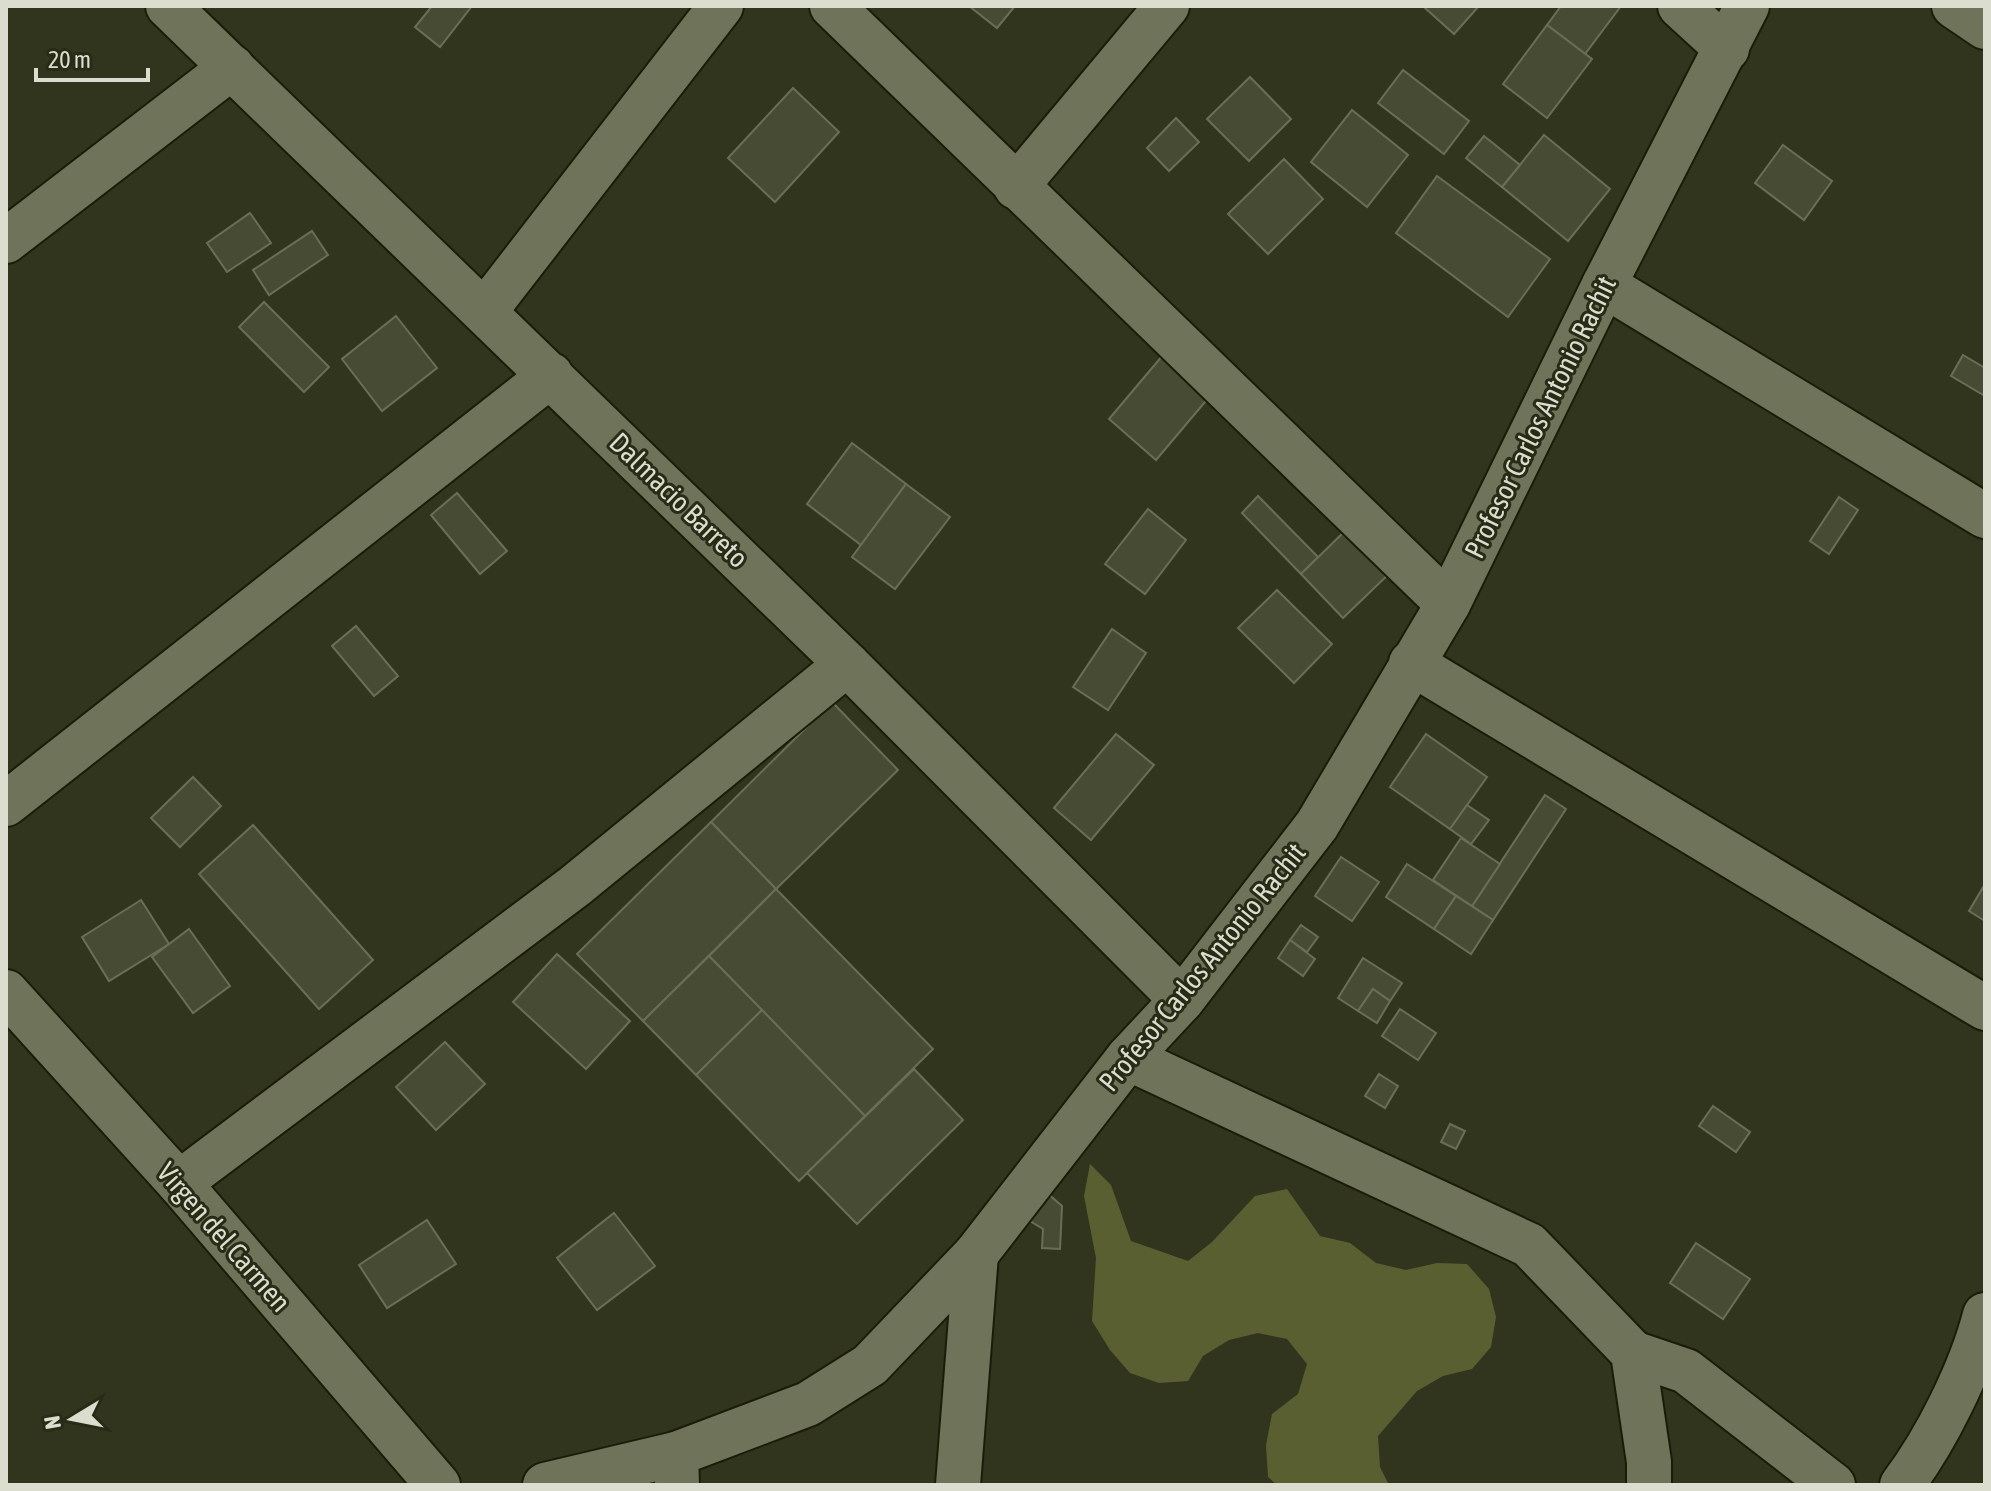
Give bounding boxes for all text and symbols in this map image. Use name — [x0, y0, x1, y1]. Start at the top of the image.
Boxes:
scale bar — [36, 32, 148, 82]
text: 20 m — [48, 46, 91, 73]
street label: Profesor Carlos Antonio Rachit — [1458, 271, 1622, 563]
street label: Dalmacio Barreto — [603, 426, 755, 574]
street label: Profesor Carlos Antonio Rachit — [1092, 837, 1312, 1097]
street label: Virgen del Carmen — [151, 1156, 297, 1318]
north arrow — [32, 1379, 112, 1459]
text: N — [38, 1414, 66, 1431]

